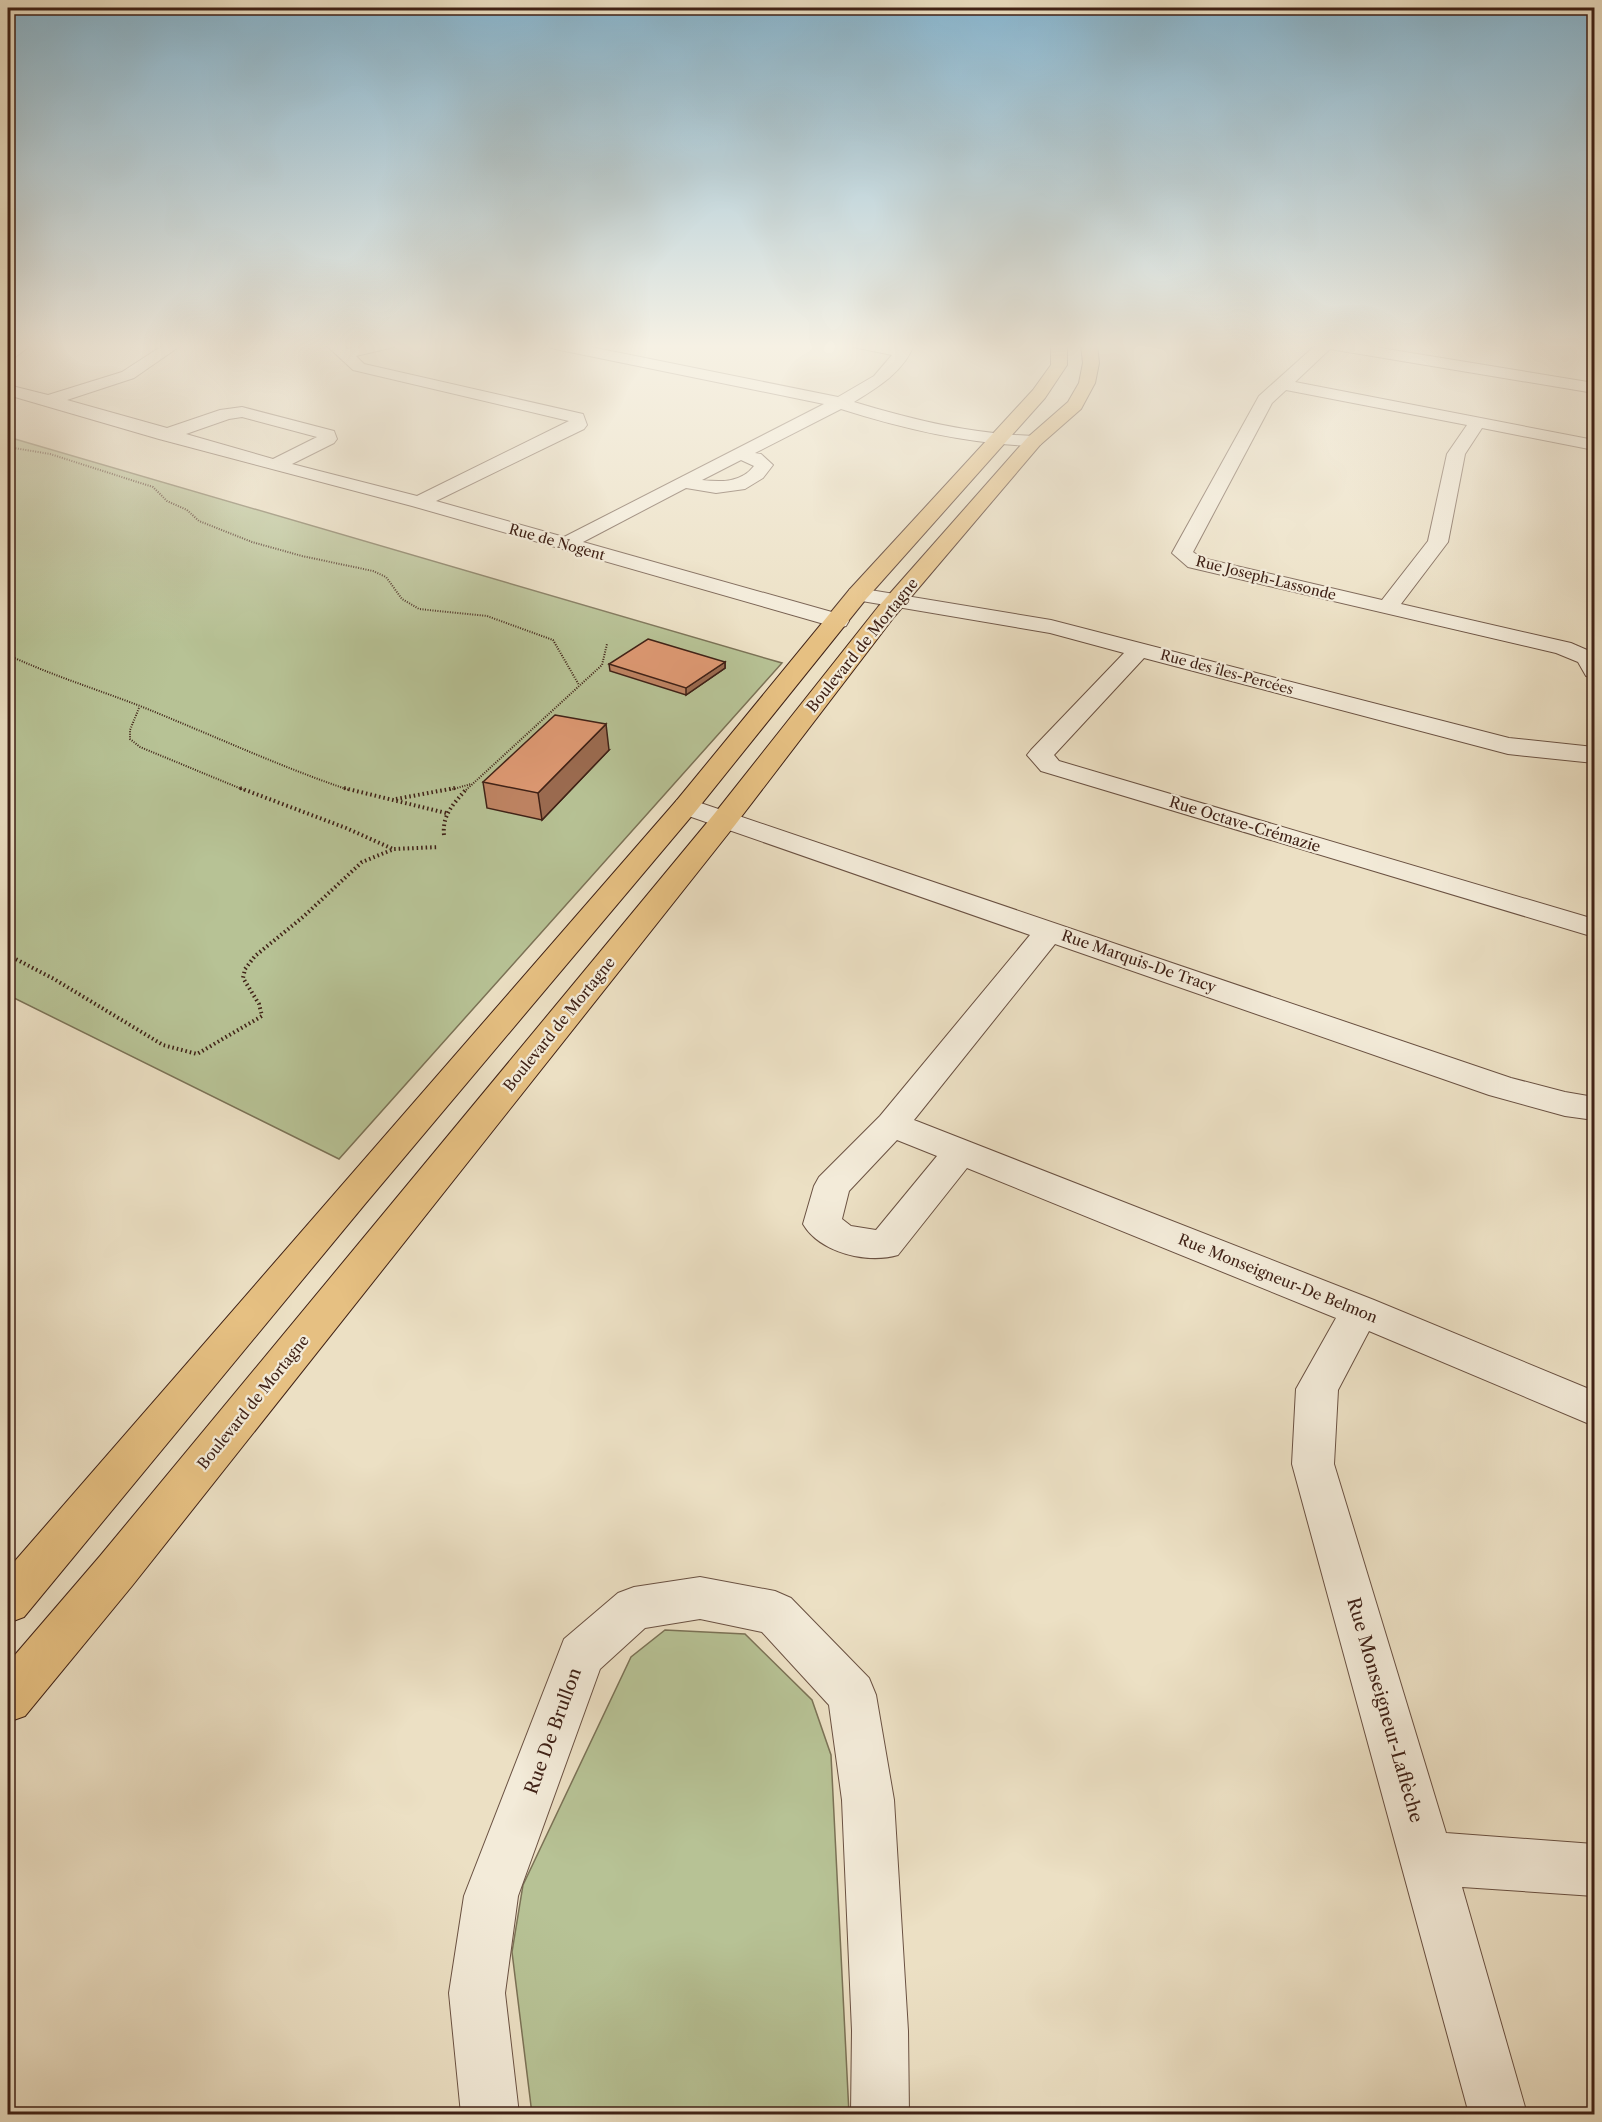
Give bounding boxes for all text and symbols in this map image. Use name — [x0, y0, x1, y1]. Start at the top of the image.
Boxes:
street label: Rue de Nogent — [507, 520, 607, 564]
street label: Rue Joseph-Lassonde — [1194, 552, 1338, 604]
street label: Boulevard de Mortagne — [802, 574, 922, 716]
street label: Rue des îles-Percées — [1159, 646, 1295, 698]
street label: Rue Octave-Crémazie — [1167, 792, 1323, 856]
street label: Rue Marquis-De Tracy — [1059, 926, 1220, 997]
street label: Boulevard de Mortagne — [499, 953, 619, 1095]
street label: Rue Monseigneur-De Belmon — [1176, 1229, 1381, 1327]
street label: Boulevard de Mortagne — [193, 1331, 313, 1473]
street label: Rue Monseigneur-Laflèche — [1342, 1595, 1428, 1825]
street label: Rue De Brullon — [520, 1665, 586, 1797]

